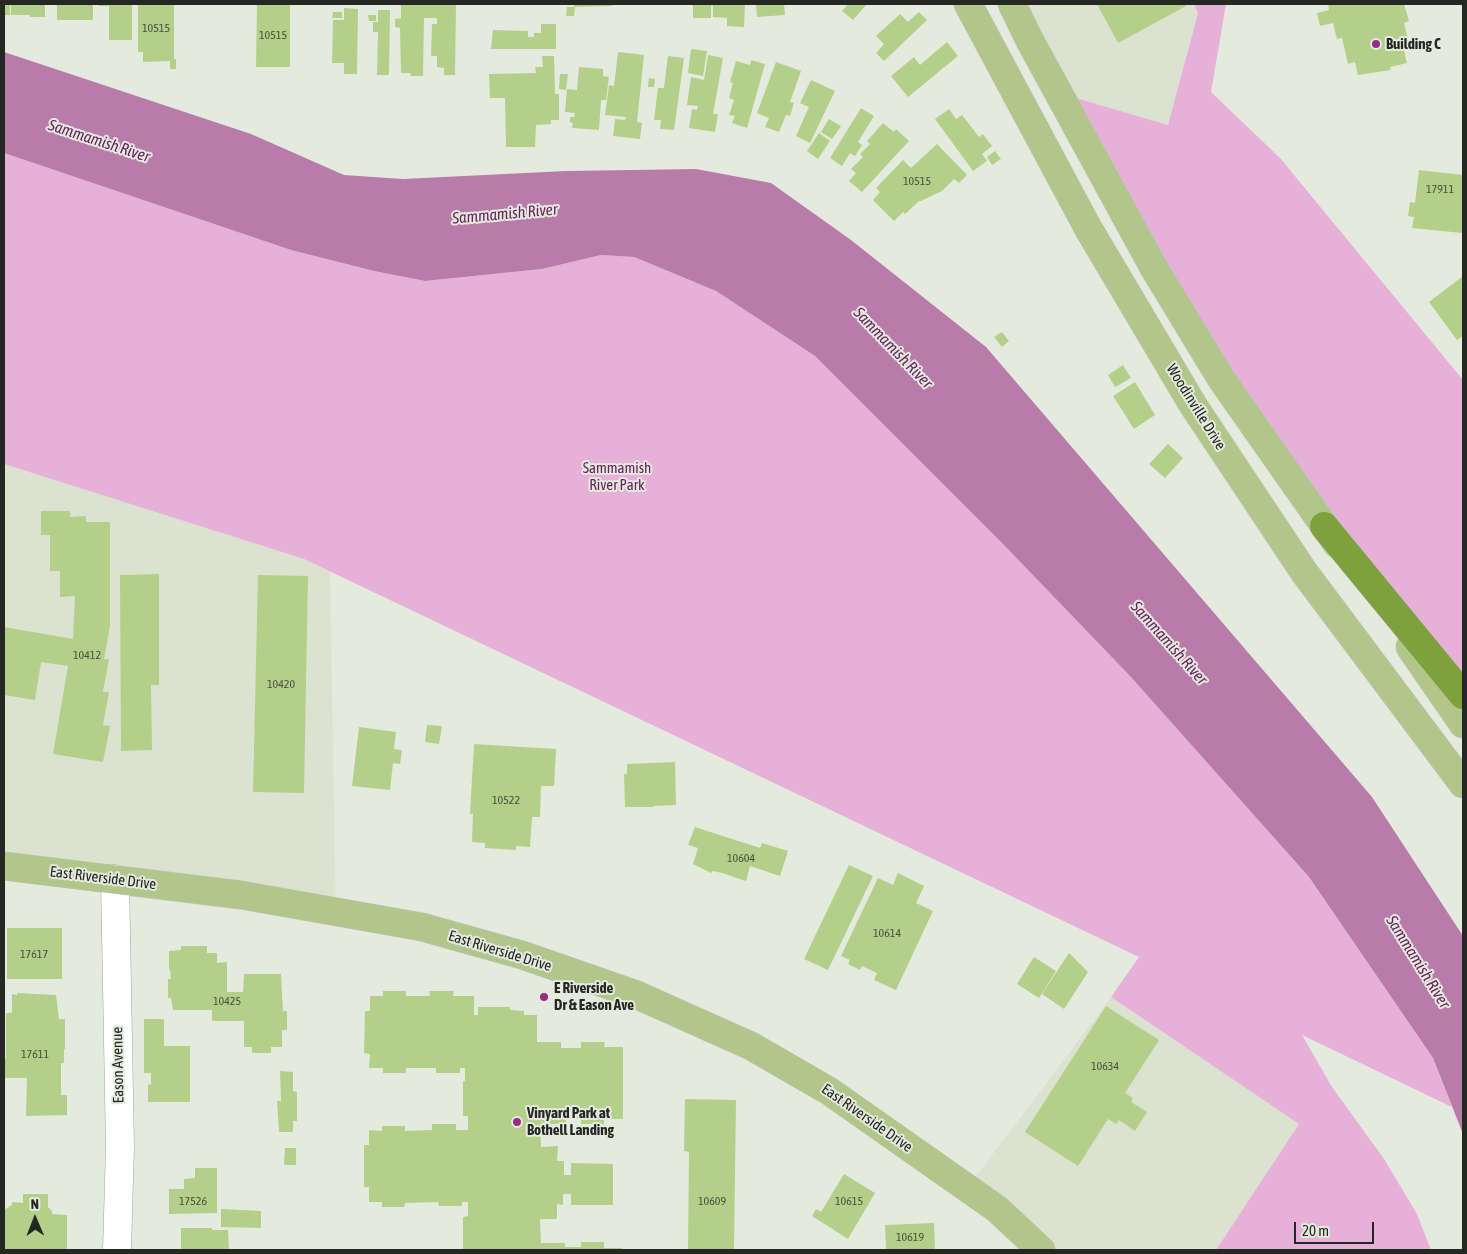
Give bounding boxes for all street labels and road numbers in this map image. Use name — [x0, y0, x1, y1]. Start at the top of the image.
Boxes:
street label: Woodinville Drive — [1162, 361, 1230, 453]
street label: East Riverside Drive — [49, 863, 157, 893]
street label: East Riverside Drive — [446, 927, 554, 975]
street label: Eason Avenue — [108, 1027, 128, 1103]
street label: East Riverside Drive — [818, 1080, 916, 1156]

